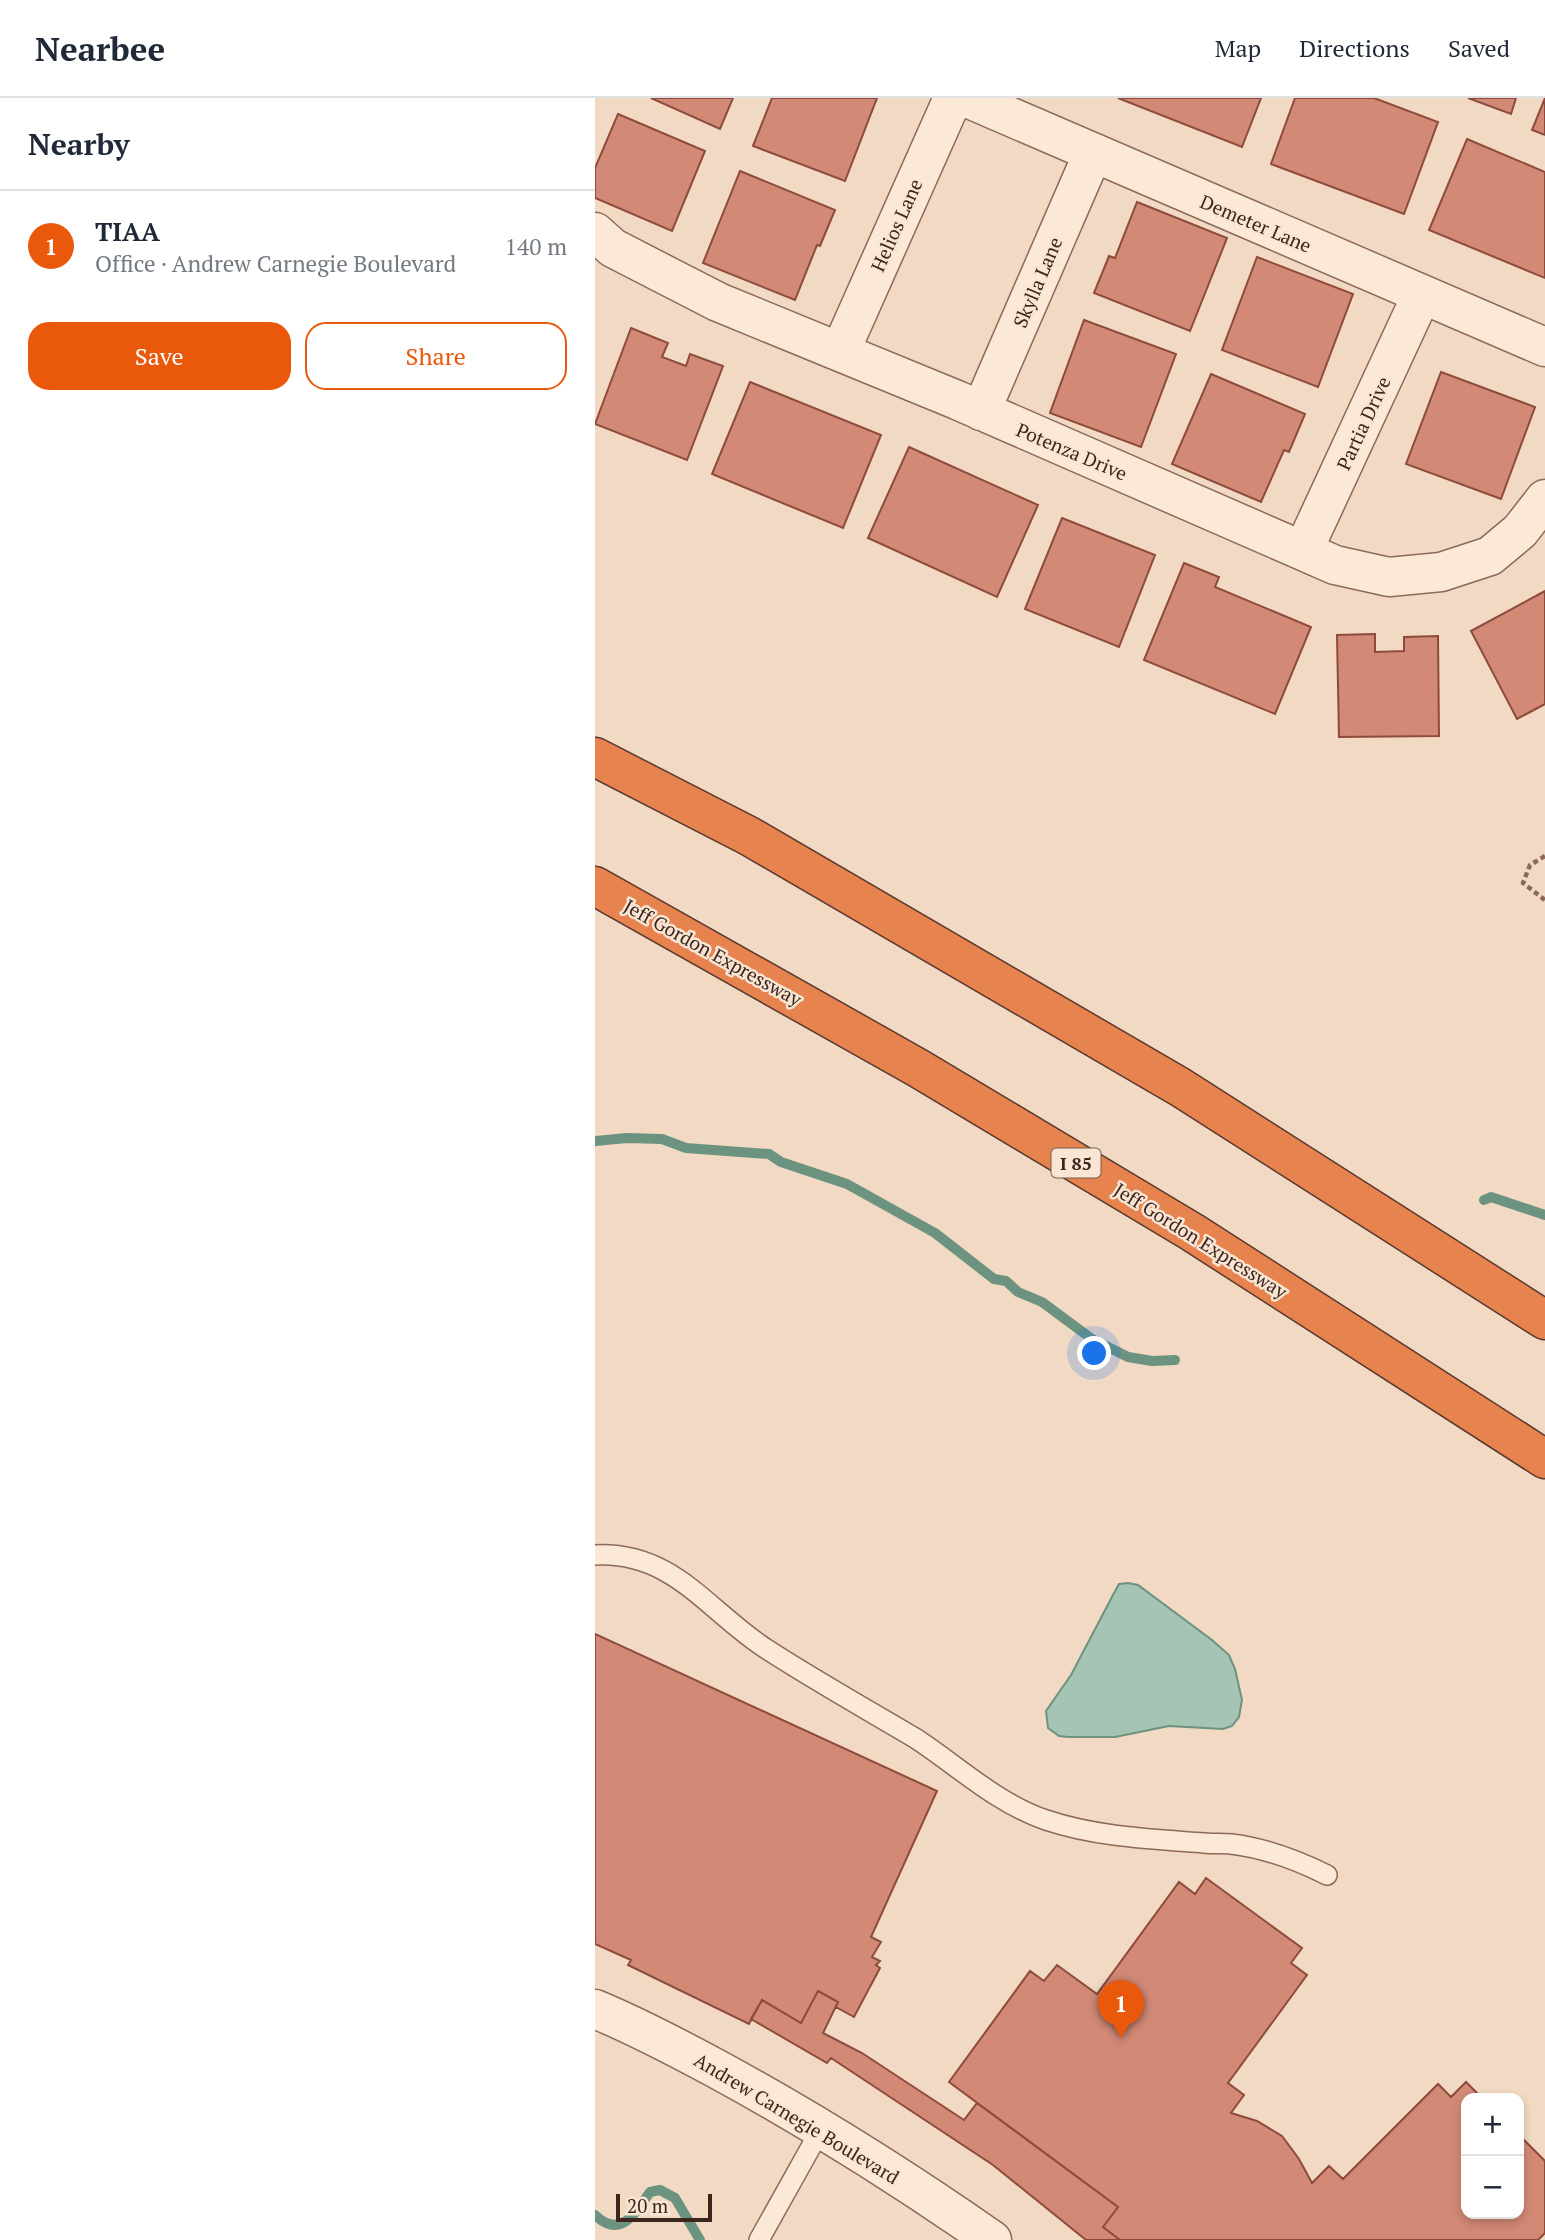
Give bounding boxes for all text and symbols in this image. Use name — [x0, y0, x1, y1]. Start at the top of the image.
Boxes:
text: Nearbee — [35, 27, 165, 70]
text: Map — [1215, 32, 1261, 64]
text: Directions — [1299, 32, 1410, 64]
text: Saved — [1448, 32, 1510, 64]
text: Nearby — [28, 124, 130, 164]
street label: Helios Lane — [864, 175, 928, 275]
street label: Demeter Lane — [1197, 188, 1315, 258]
text: TIAA — [95, 214, 160, 248]
text: 1 — [45, 231, 58, 262]
text: 140 m — [505, 231, 567, 262]
street label: Skylla Lane — [1007, 233, 1067, 331]
text: Office · Andrew Carnegie Boulevard — [95, 248, 456, 279]
button: Save — [28, 322, 291, 390]
button: Share — [305, 322, 567, 390]
street label: Partia Drive — [1330, 372, 1396, 474]
street label: Potenza Drive — [1013, 416, 1131, 486]
street label: Jeff Gordon Expressway — [620, 893, 807, 1011]
road number: I 85 — [1051, 1148, 1100, 1178]
street label: Jeff Gordon Expressway — [1110, 1177, 1293, 1304]
your location — [1077, 1336, 1111, 1370]
pin: 1 — [1098, 1980, 1144, 2038]
street label: Andrew Carnegie Boulevard — [690, 2047, 905, 2189]
map controls — [1461, 2093, 1524, 2219]
button: + — [1461, 2093, 1524, 2156]
button: − — [1461, 2156, 1524, 2219]
scale bar — [616, 2191, 712, 2223]
text: 20 m — [627, 2193, 668, 2218]

